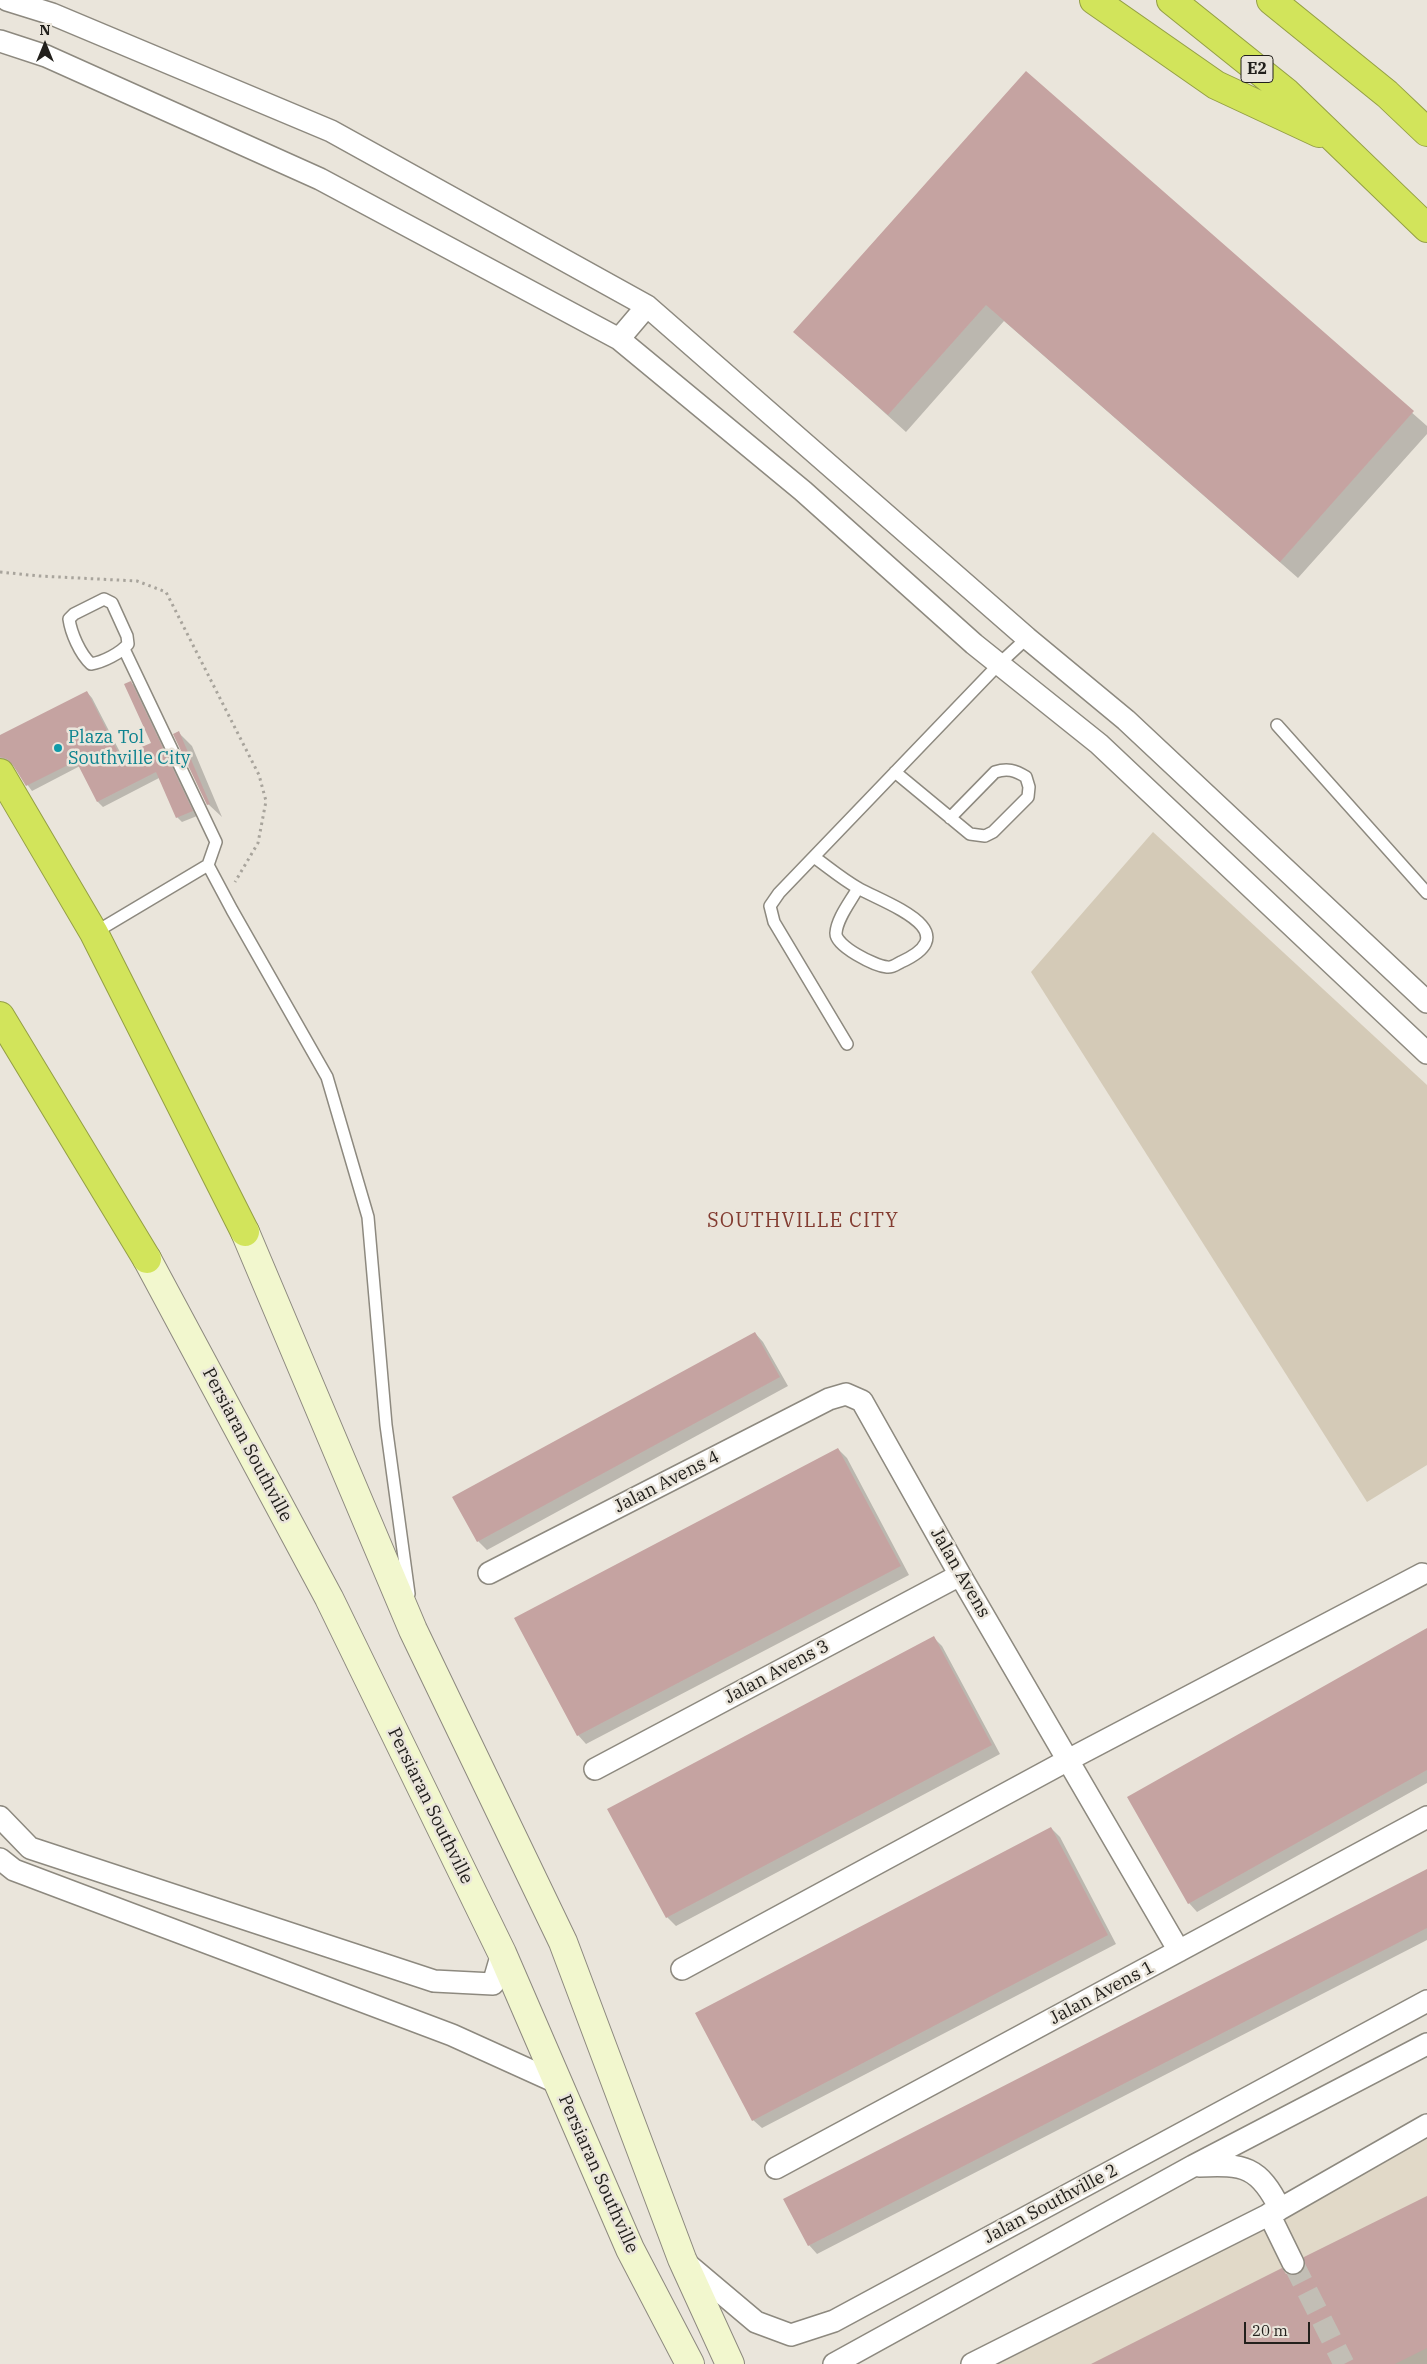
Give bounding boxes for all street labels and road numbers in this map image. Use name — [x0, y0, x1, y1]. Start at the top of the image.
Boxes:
road number: E2 — [1241, 56, 1273, 82]
street label: Persiaran Southville — [197, 1364, 297, 1526]
street label: Jalan Avens 4 — [611, 1446, 723, 1518]
street label: Jalan Avens — [926, 1524, 994, 1622]
street label: Jalan Avens 3 — [721, 1635, 833, 1709]
street label: Persiaran Southville — [383, 1724, 477, 1888]
street label: Jalan Avens 1 — [1046, 1956, 1158, 2030]
street label: Persiaran Southville — [553, 2091, 643, 2257]
street label: Jalan Southville 2 — [980, 2160, 1122, 2248]

